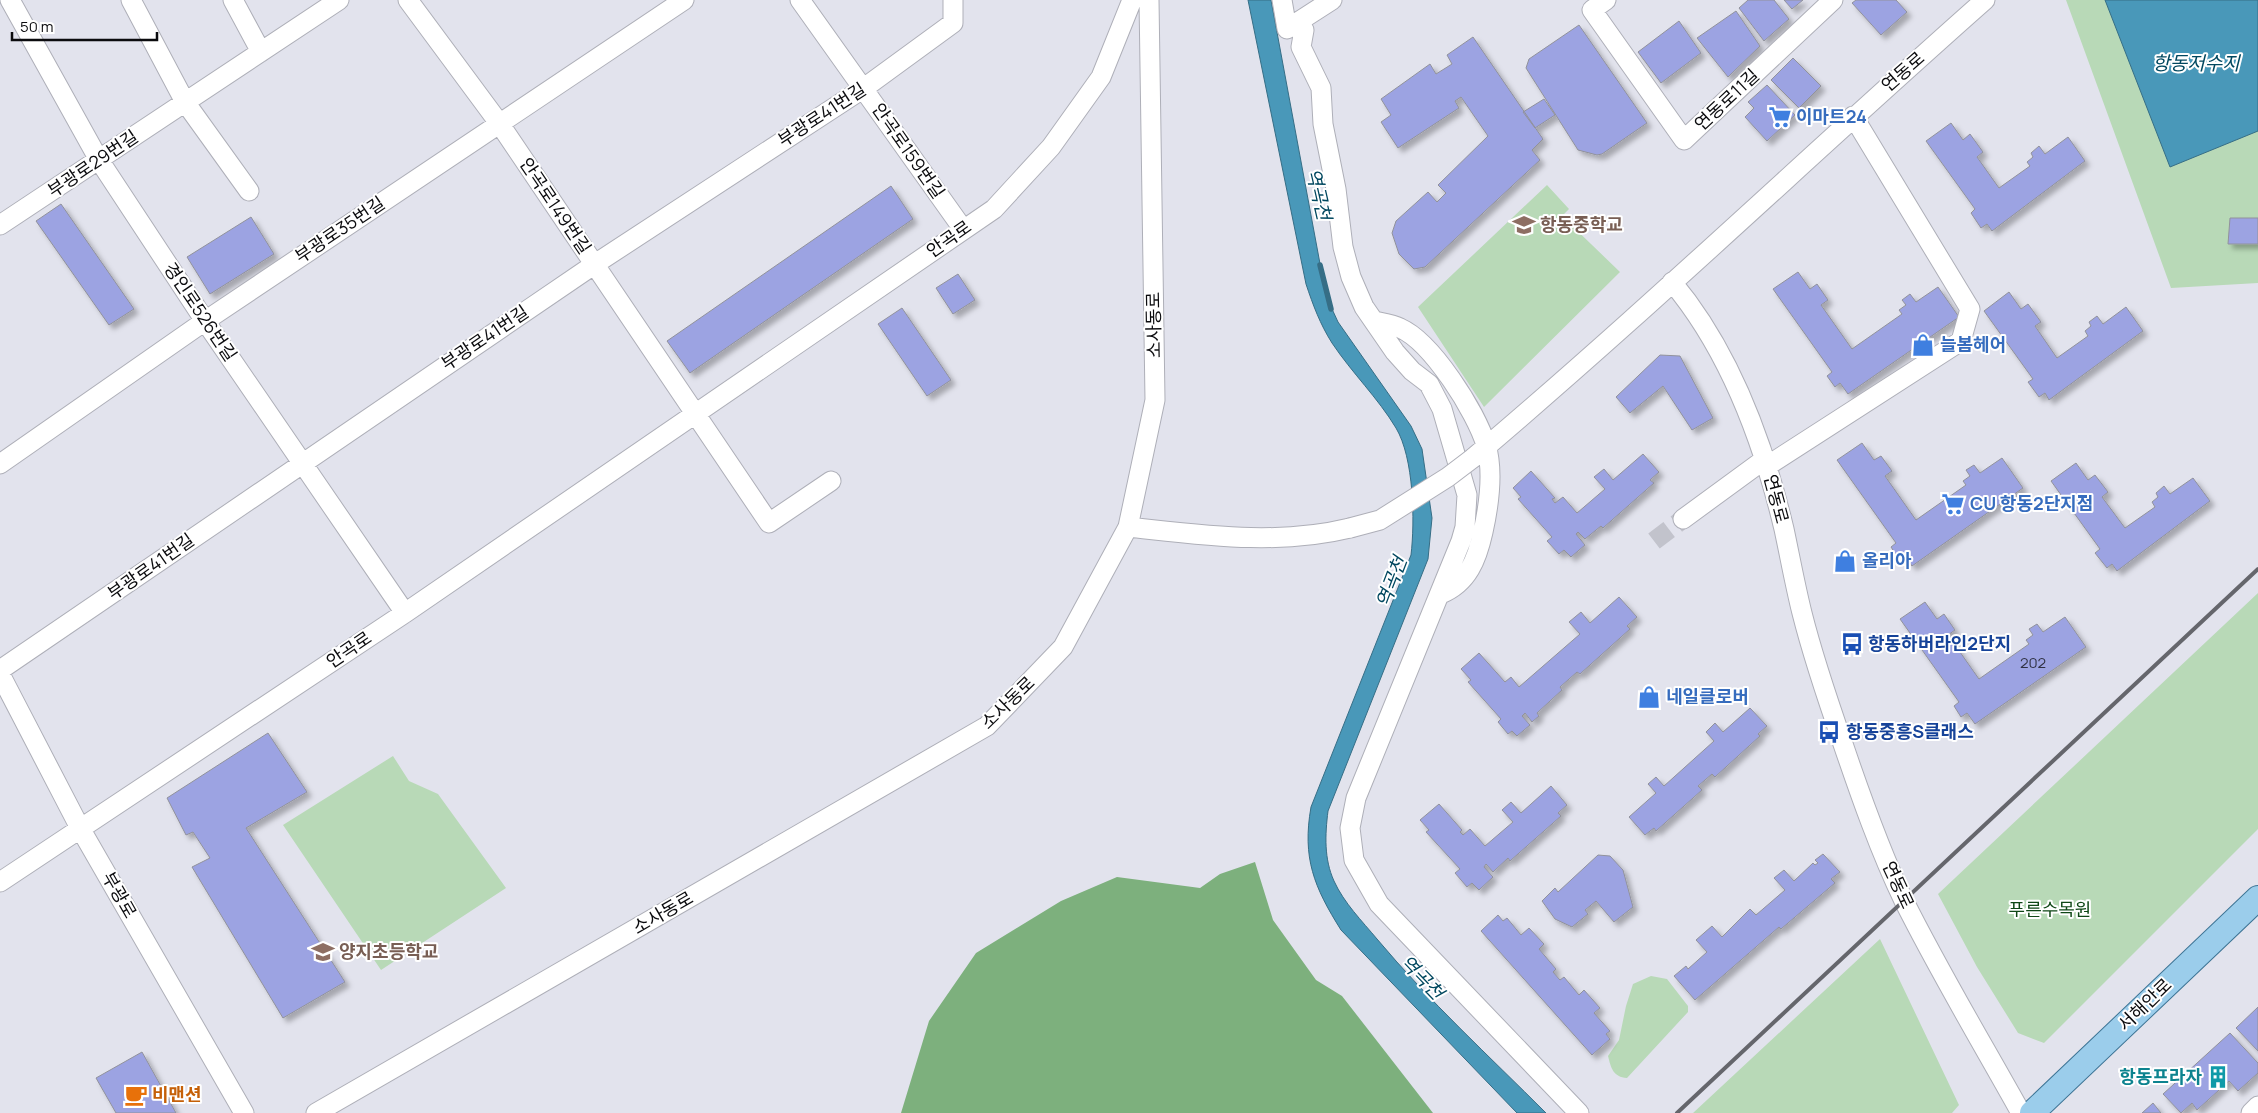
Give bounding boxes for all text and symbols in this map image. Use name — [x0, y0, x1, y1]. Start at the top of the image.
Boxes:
scale bar — [12, 10, 158, 42]
text: 50 m — [20, 16, 54, 37]
street label: 연동로 — [1876, 46, 1929, 97]
water label: 항동저수지 — [2152, 50, 2241, 76]
street label: 연동로11길 — [1689, 63, 1764, 135]
street label: 부광로41번길 — [773, 77, 870, 152]
street label: 안곡로159번길 — [867, 98, 951, 203]
supermarket icon: 이마트24 — [1767, 104, 1793, 130]
place label: 이마트24 — [1796, 104, 1867, 128]
street label: 부광로29번길 — [43, 124, 142, 202]
street label: 안곡로149번길 — [515, 153, 597, 258]
water label: 역곡천 — [1300, 166, 1338, 224]
street label: 부광로35번길 — [290, 190, 389, 268]
school or university icon: 항동중학교 — [1511, 212, 1537, 238]
place label: 항동중학교 — [1540, 212, 1623, 236]
street label: 안곡로 — [921, 214, 976, 262]
street label: 경인로526번길 — [159, 257, 243, 365]
street label: 소사동로 — [1140, 292, 1166, 358]
street label: 부광로41번길 — [436, 299, 533, 375]
shop icon: 늘봄헤어 — [1910, 332, 1936, 358]
place label: 늘봄헤어 — [1940, 332, 2006, 356]
street label: 연동로 — [1759, 472, 1795, 526]
supermarket icon: CU 항동2단지점 — [1940, 491, 1966, 517]
place label: CU 항동2단지점 — [1970, 491, 2093, 515]
street label: 부광로41번길 — [102, 528, 198, 605]
shop icon: 올리아 — [1832, 548, 1858, 574]
place label: 올리아 — [1862, 548, 1912, 572]
water label: 역곡천 — [1369, 551, 1413, 611]
street label: 안곡로 — [321, 625, 376, 673]
bus stop icon: 항동하버라인2단지 — [1839, 631, 1865, 657]
place label: 항동하버라인2단지 — [1868, 631, 2011, 655]
house number: 202 — [2020, 652, 2046, 673]
street label: 소사동로 — [975, 671, 1039, 734]
shop icon: 네일클로버 — [1636, 684, 1662, 710]
place label: 네일클로버 — [1666, 684, 1749, 708]
bus stop icon: 항동중흥S클래스 — [1816, 719, 1842, 745]
place label: 항동중흥S클래스 — [1846, 719, 1974, 743]
street label: 연동로 — [1878, 857, 1920, 912]
street label: 부광로 — [97, 867, 143, 922]
street label: 소사동로 — [628, 885, 697, 939]
park label: 푸른수목원 — [2009, 897, 2091, 921]
school or university icon: 양지초등학교 — [310, 939, 336, 965]
place label: 양지초등학교 — [339, 939, 438, 963]
water label: 역곡천 — [1394, 949, 1451, 1006]
street label: 서해안로 — [2112, 973, 2176, 1036]
place label: 항동프라자 — [2119, 1064, 2202, 1088]
building icon: 항동프라자 — [2205, 1064, 2231, 1090]
cafe icon: 비맨션 — [123, 1082, 149, 1108]
place label: 비맨션 — [152, 1082, 202, 1106]

